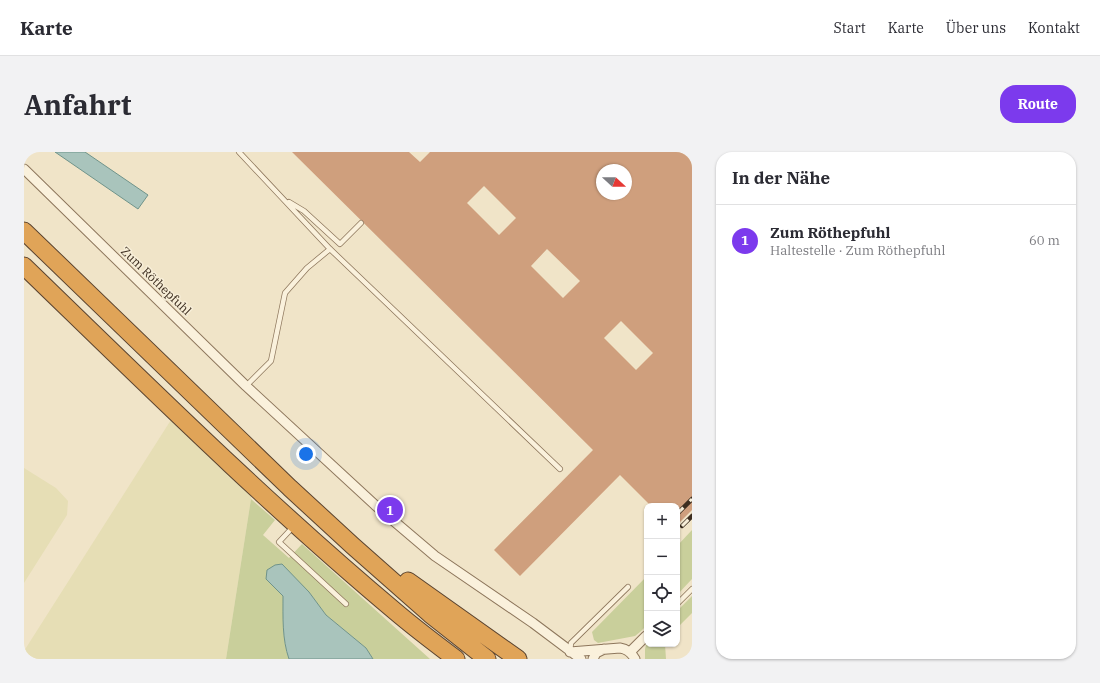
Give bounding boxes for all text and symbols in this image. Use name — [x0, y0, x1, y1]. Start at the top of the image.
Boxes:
text: Karte — [20, 16, 73, 40]
text: Start — [834, 19, 866, 37]
text: Karte — [888, 19, 924, 37]
text: Über uns — [946, 19, 1006, 37]
text: Kontakt — [1028, 19, 1080, 37]
button: Route — [1000, 85, 1076, 123]
text: Anfahrt — [24, 86, 132, 123]
north arrow — [596, 164, 632, 200]
text: In der Nähe — [732, 167, 830, 189]
text: Zum Röthepfuhl — [770, 223, 890, 242]
text: 1 — [741, 232, 749, 249]
text: 60 m — [1029, 232, 1060, 249]
text: Haltestelle · Zum Röthepfuhl — [770, 242, 945, 259]
street label: Zum Röthepfuhl — [118, 243, 195, 318]
your location — [296, 444, 316, 464]
pin: 1 — [377, 495, 403, 525]
map controls — [644, 503, 680, 647]
button: + — [644, 503, 680, 539]
button: − — [644, 539, 680, 575]
button: locate — [644, 575, 680, 611]
button: layers — [644, 611, 680, 647]

